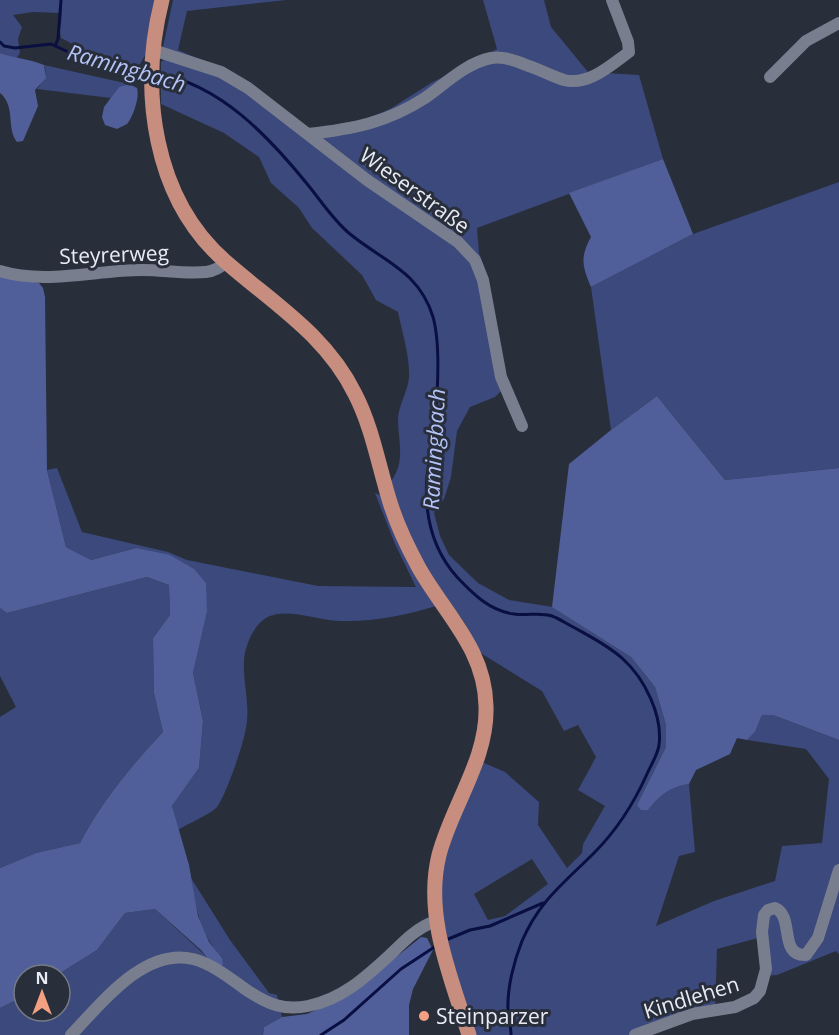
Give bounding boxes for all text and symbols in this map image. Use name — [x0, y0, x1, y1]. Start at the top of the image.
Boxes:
water label: Ramingbach — [64, 36, 190, 98]
street label: Wieserstraße — [354, 141, 476, 239]
street label: Steyrerweg — [59, 238, 169, 270]
water label: Ramingbach — [415, 387, 451, 511]
north arrow — [12, 963, 72, 1023]
text: N — [35, 967, 49, 989]
street label: Kindlehen — [640, 969, 742, 1025]
place label: Steinparzer — [436, 1002, 549, 1030]
marker: Steinparzer — [417, 1009, 431, 1023]

